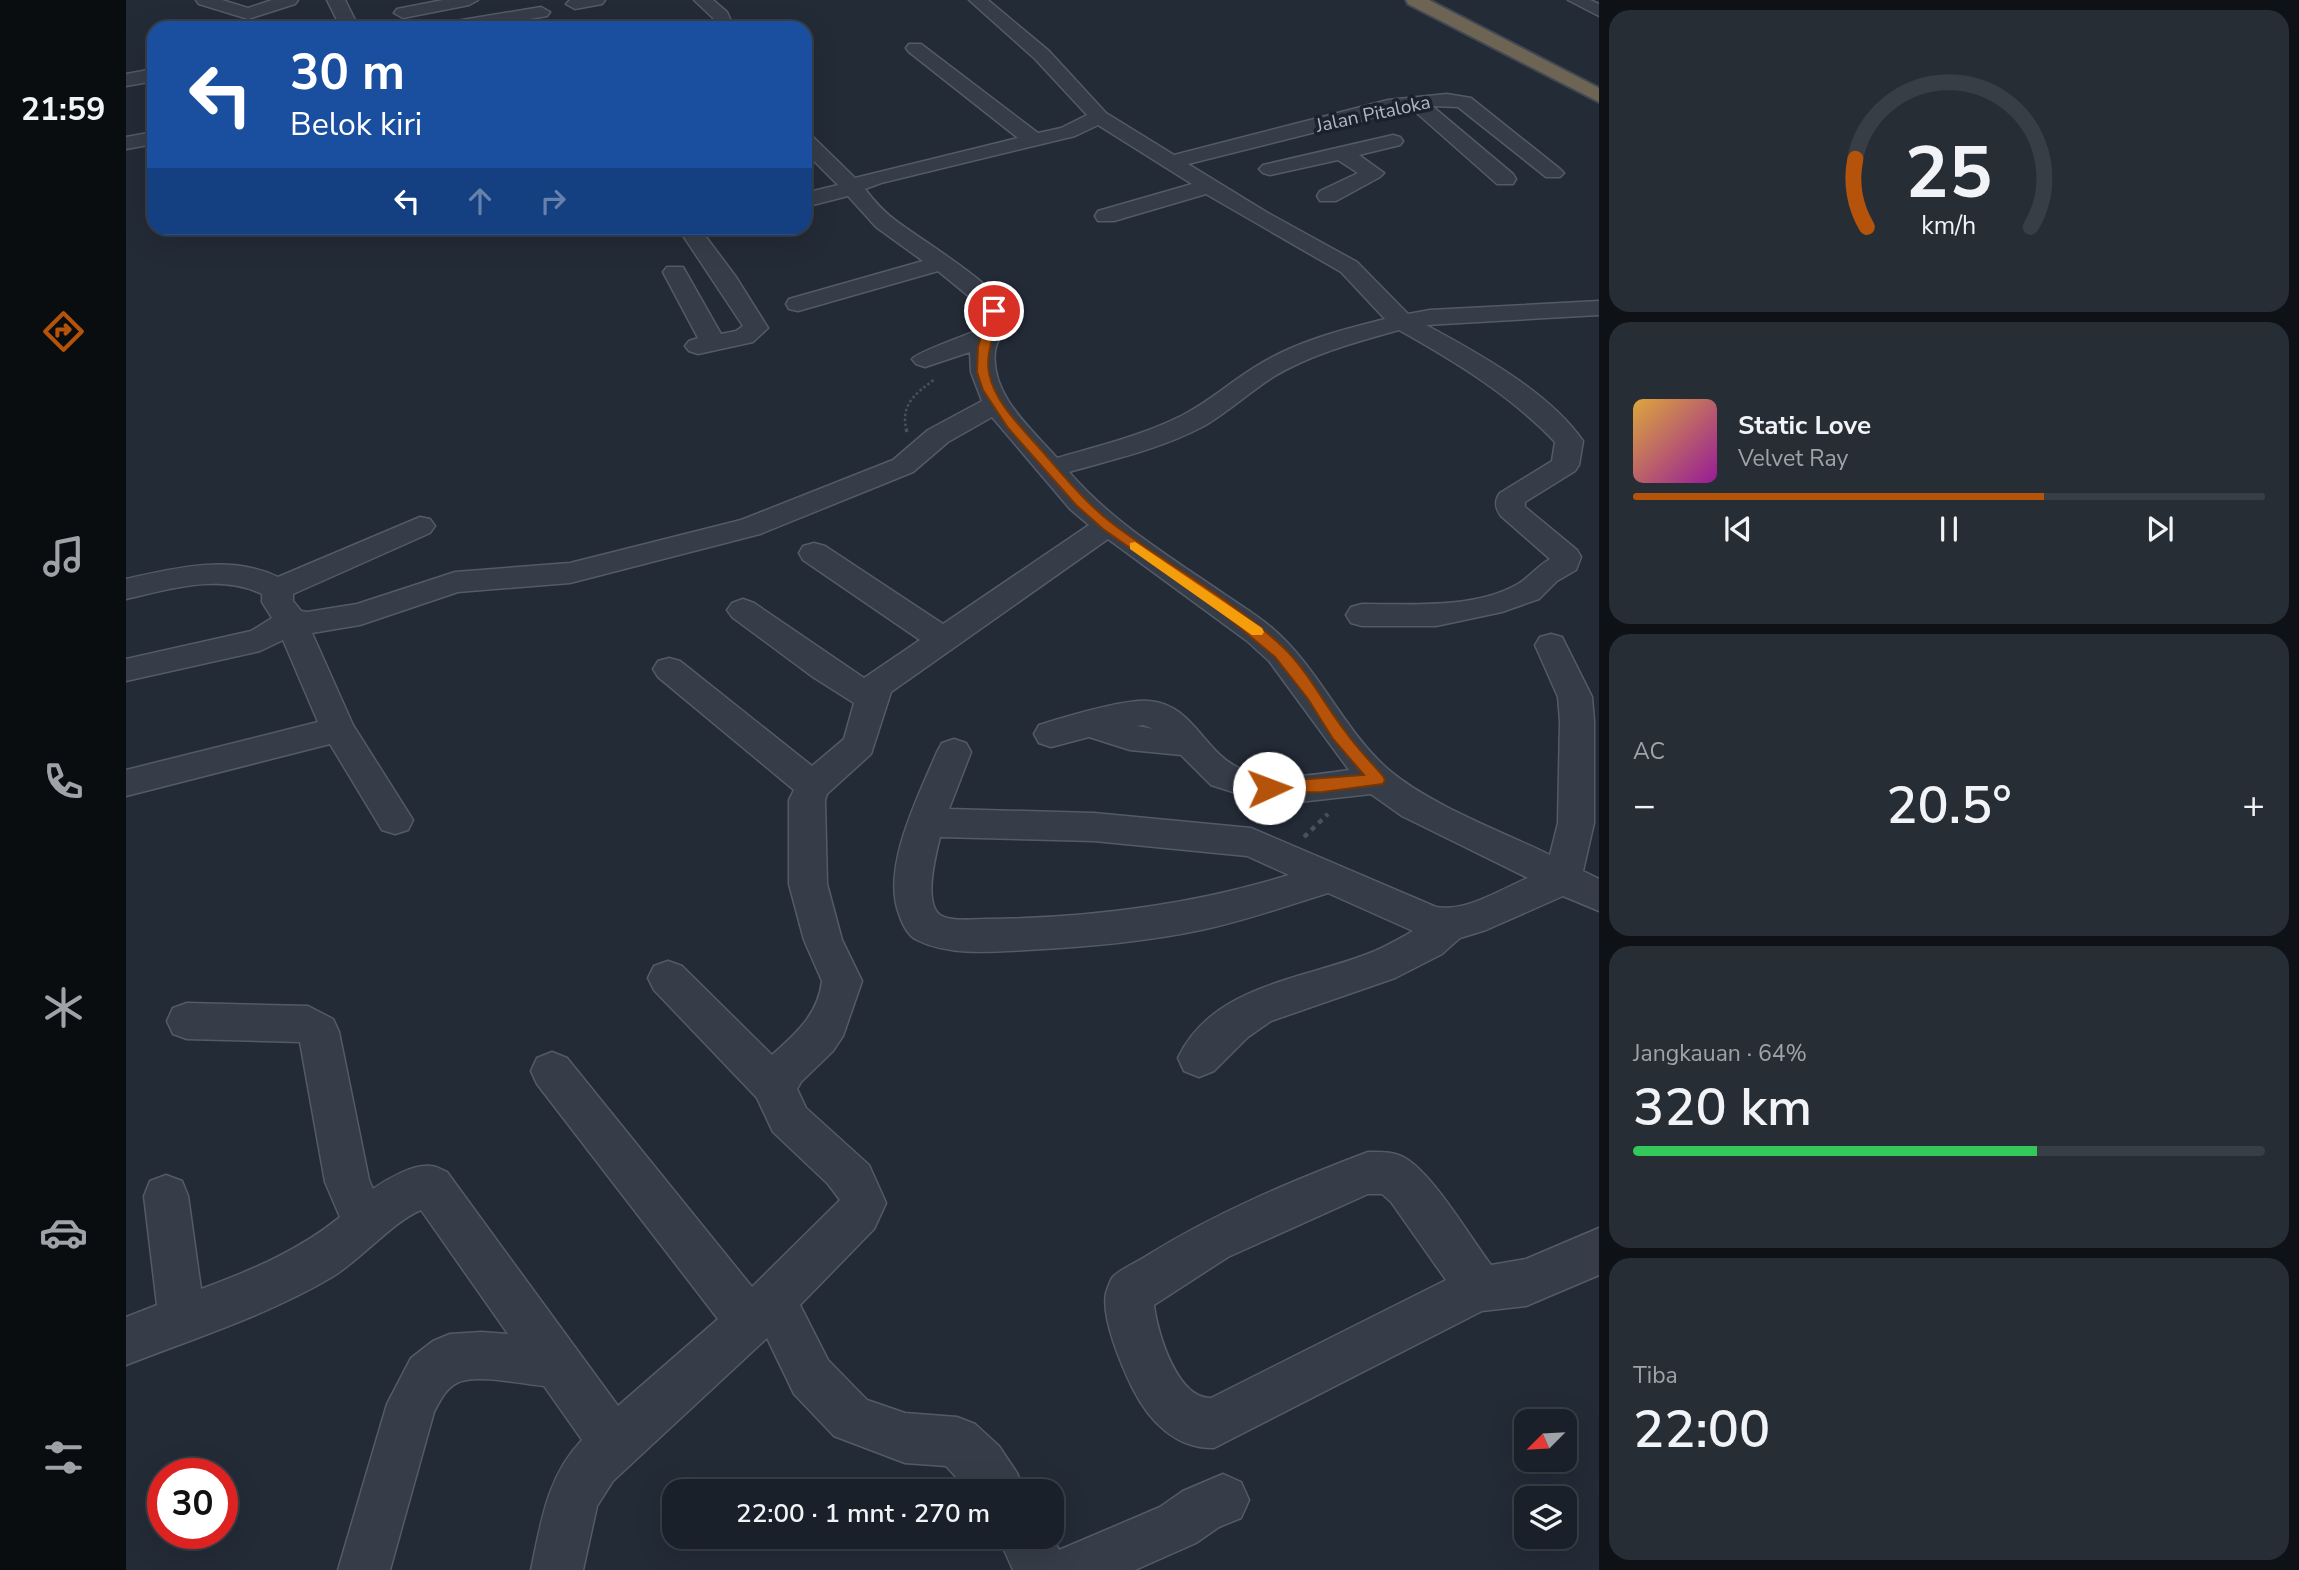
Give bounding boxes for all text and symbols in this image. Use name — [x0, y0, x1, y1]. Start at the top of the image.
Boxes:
text: 30 m — [290, 39, 405, 106]
icon: left — [175, 49, 266, 140]
text: 21:59 — [21, 88, 105, 131]
street label: Jalan Pitaloka — [1313, 89, 1433, 139]
text: Belok kiri — [290, 103, 422, 146]
text: 25 — [1905, 123, 1993, 223]
icon: left — [388, 182, 426, 220]
icon: ahead — [461, 182, 499, 220]
icon: right — [534, 182, 572, 220]
text: km/h — [1921, 209, 1977, 243]
pin — [964, 281, 1024, 341]
icon: arrive — [975, 292, 1013, 330]
icon: directions — [39, 307, 88, 356]
text: Static Love — [1738, 408, 1871, 443]
text: Velvet Ray — [1738, 443, 1848, 474]
icon: previous — [1719, 510, 1757, 548]
icon: pause — [1930, 510, 1968, 548]
icon: next — [2141, 510, 2179, 548]
icon: music — [39, 532, 88, 581]
text: AC — [1633, 736, 1665, 767]
position arrow — [1232, 751, 1306, 825]
icon: phone — [39, 757, 88, 806]
text: 20.5° — [1886, 770, 2012, 841]
text: − — [1633, 780, 1656, 831]
text: + — [2242, 780, 2265, 831]
icon: climate — [39, 983, 88, 1032]
text: Jangkauan · 64% — [1633, 1038, 1807, 1069]
text: 320 km — [1633, 1072, 1812, 1143]
icon: car — [39, 1208, 88, 1257]
text: Tiba — [1633, 1360, 1678, 1391]
text: 22:00 — [1633, 1394, 1770, 1465]
north arrow — [1514, 1409, 1577, 1472]
map controls — [1514, 1409, 1577, 1549]
icon: filters — [39, 1433, 88, 1482]
speed limit sign: 30 — [147, 1458, 238, 1549]
button: layers — [1514, 1486, 1577, 1549]
text: 22:00 · 1 mnt · 270 m — [736, 1496, 990, 1531]

